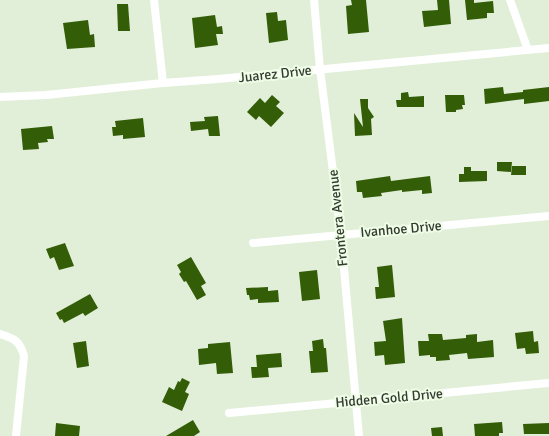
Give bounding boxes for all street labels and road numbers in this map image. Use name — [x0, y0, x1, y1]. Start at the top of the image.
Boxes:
street label: Juarez Drive — [238, 62, 312, 86]
street label: Frontera Avenue — [324, 169, 352, 267]
street label: Ivanhoe Drive — [360, 217, 442, 241]
street label: Hidden Gold Drive — [335, 385, 443, 411]

